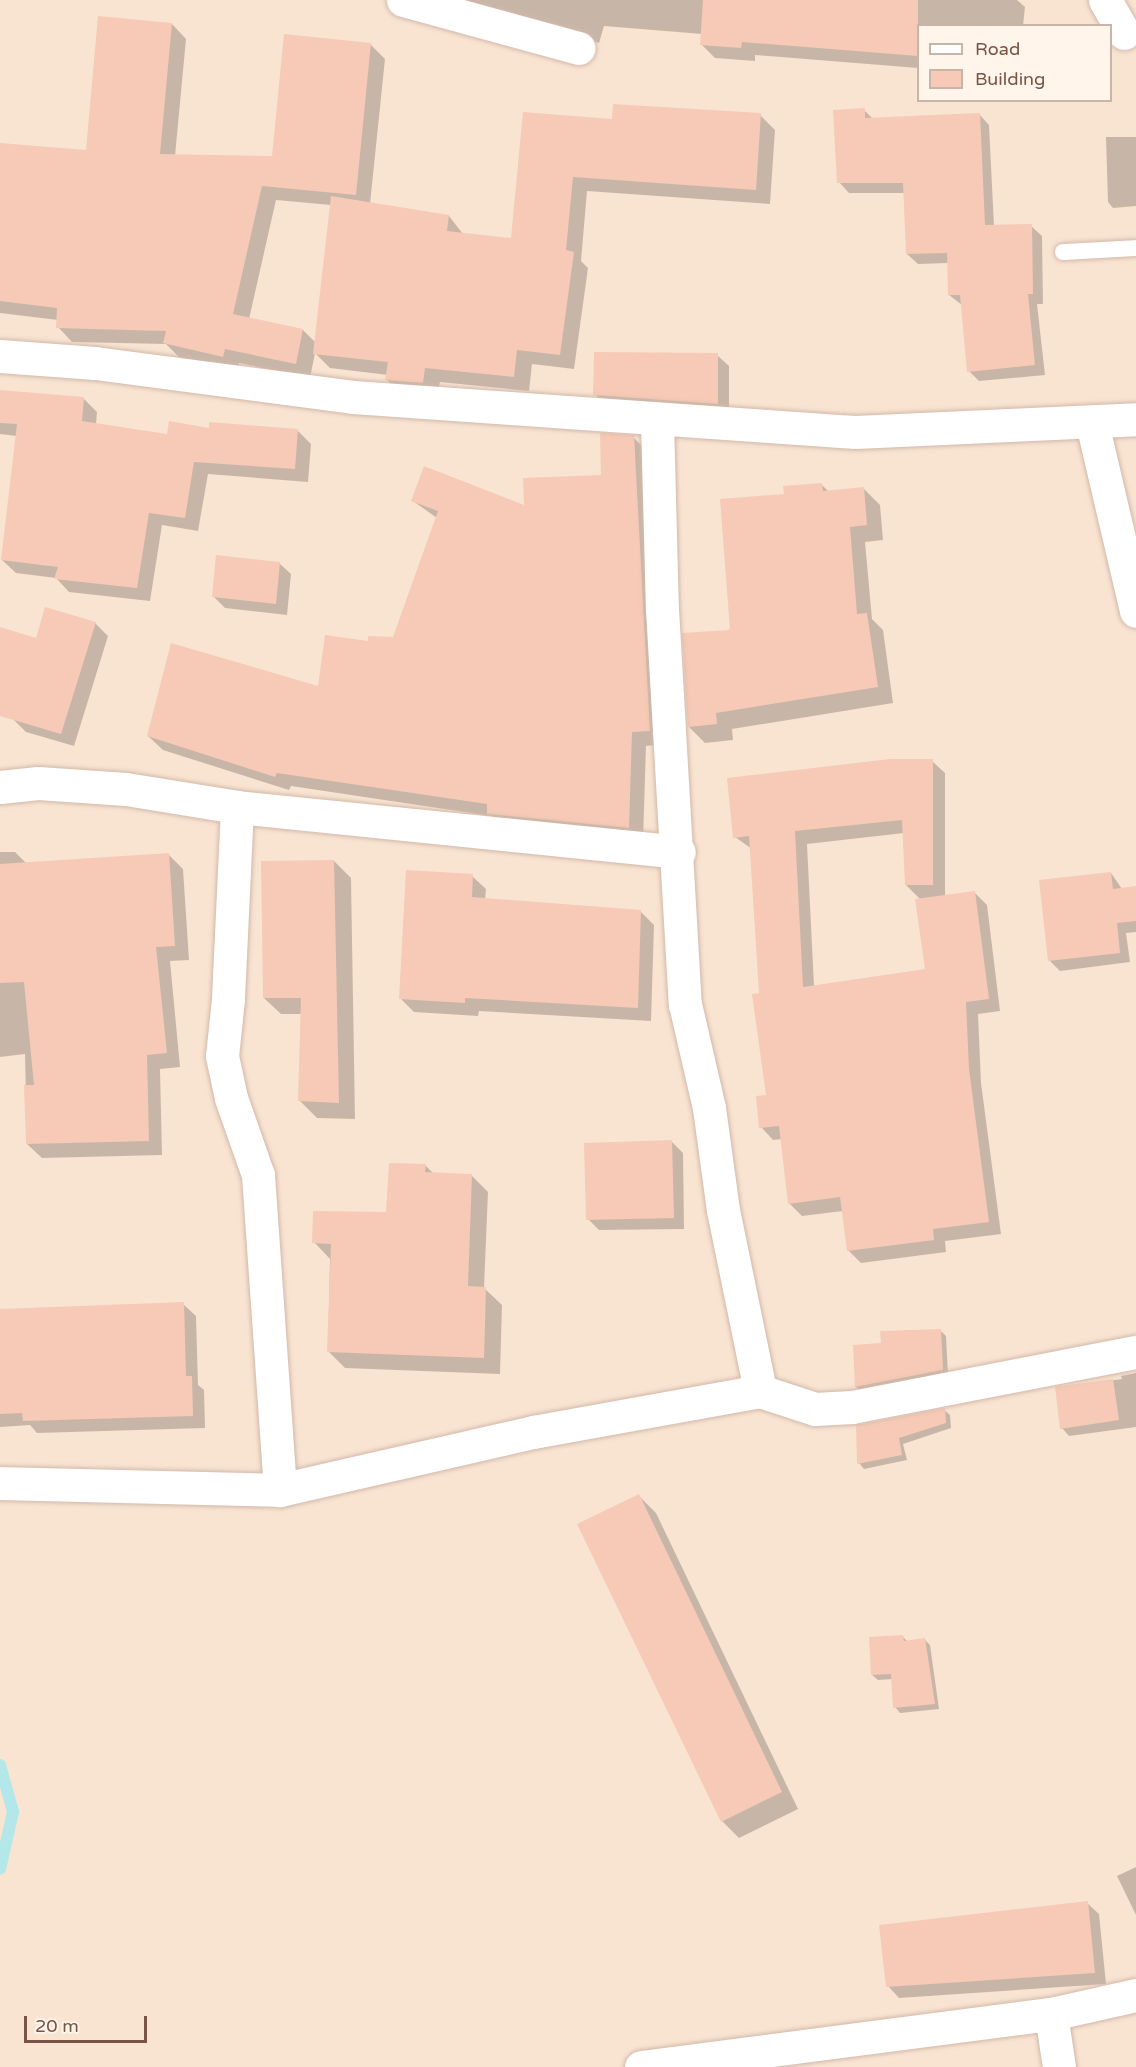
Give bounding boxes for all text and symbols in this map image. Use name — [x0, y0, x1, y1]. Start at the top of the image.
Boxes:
legend — [917, 24, 1112, 102]
text: Road — [975, 38, 1020, 60]
text: Building — [975, 68, 1045, 90]
scale bar — [27, 2004, 150, 2042]
text: 20 m — [35, 2015, 79, 2037]

